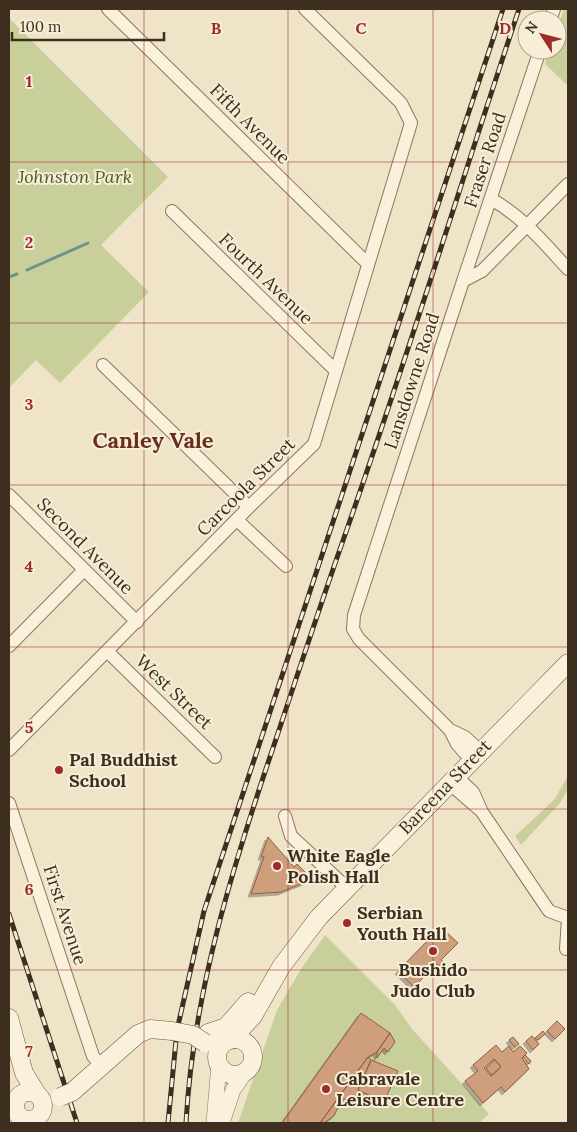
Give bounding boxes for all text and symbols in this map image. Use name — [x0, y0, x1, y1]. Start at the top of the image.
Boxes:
scale bar — [12, 10, 165, 42]
north arrow — [517, 10, 567, 60]
text: 100 m — [20, 17, 61, 36]
text: B — [211, 18, 222, 38]
text: C — [355, 18, 367, 38]
text: D — [499, 18, 511, 38]
text: N — [521, 18, 542, 37]
text: 1 — [26, 71, 32, 91]
street label: Fifth Avenue — [205, 78, 296, 169]
street label: Fraser Road — [458, 109, 511, 210]
park label: Johnston Park — [17, 165, 132, 188]
street label: Fourth Avenue — [214, 228, 319, 330]
text: 2 — [25, 232, 33, 252]
street label: Lansdowne Road — [379, 310, 444, 452]
text: 3 — [25, 394, 34, 414]
district label: Canley Vale — [92, 426, 214, 454]
street label: Carcoola Street — [192, 433, 300, 541]
street label: Second Avenue — [32, 492, 139, 599]
text: 4 — [25, 556, 34, 576]
street label: West Street — [131, 649, 218, 734]
text: 5 — [25, 717, 34, 737]
street label: Bareena Street — [393, 734, 496, 839]
place label: Pal Buddhist School — [69, 748, 178, 792]
marker: Pal Buddhist School — [53, 764, 65, 776]
place label: White Eagle Polish Hall — [287, 844, 391, 888]
marker: White Eagle Polish Hall — [271, 860, 283, 872]
street label: First Avenue — [39, 862, 93, 968]
text: 6 — [24, 879, 34, 899]
place label: Serbian Youth Hall — [357, 901, 447, 945]
marker: Serbian Youth Hall — [341, 917, 353, 929]
marker: Bushido Judo Club — [427, 945, 439, 957]
place label: Bushido Judo Club — [391, 958, 475, 1002]
text: 7 — [25, 1041, 33, 1061]
place label: Cabravale Leisure Centre — [336, 1067, 465, 1111]
marker: Cabravale Leisure Centre — [320, 1083, 332, 1095]

